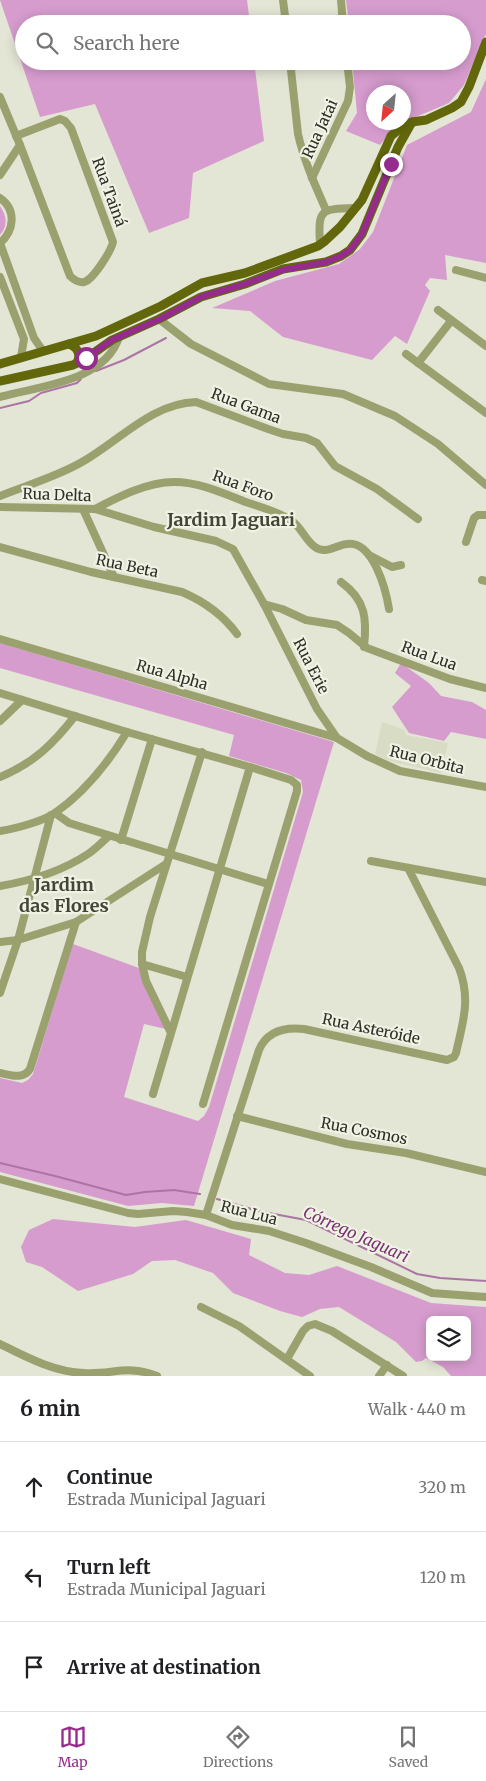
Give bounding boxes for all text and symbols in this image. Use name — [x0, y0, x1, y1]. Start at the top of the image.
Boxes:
search box — [15, 15, 471, 70]
icon: search — [33, 29, 61, 57]
text: Search here — [73, 31, 180, 55]
north arrow — [366, 85, 411, 130]
street label: Rua Jatai — [298, 96, 342, 161]
route end — [380, 153, 403, 176]
street label: Rua Tainá — [88, 155, 131, 229]
route start — [75, 347, 98, 370]
street label: Rua Gama — [209, 384, 284, 427]
street label: Rua Foro — [210, 466, 277, 505]
street label: Rua Delta — [22, 484, 92, 505]
district label: Jardim Jaguari — [166, 508, 295, 531]
street label: Rua Beta — [94, 550, 160, 581]
street label: Rua Erie — [289, 635, 334, 697]
street label: Rua Lua — [399, 637, 460, 674]
street label: Rua Alpha — [134, 655, 210, 694]
street label: Rua Orbita — [388, 741, 466, 778]
district label: Jardim das Flores — [19, 873, 109, 917]
street label: Rua Asteróide — [321, 1009, 422, 1048]
street label: Rua Cosmos — [319, 1113, 409, 1148]
street label: Rua Lua — [219, 1196, 279, 1229]
water label: Córrego Jaguari — [300, 1202, 412, 1266]
map controls — [426, 1316, 471, 1361]
button: layers — [426, 1316, 471, 1361]
text: 6 min — [20, 1395, 80, 1422]
text: Walk · 440 m — [368, 1399, 466, 1419]
text: Continue — [67, 1465, 153, 1489]
icon: ahead — [20, 1473, 48, 1501]
text: 320 m — [418, 1477, 466, 1497]
text: Estrada Municipal Jaguari — [67, 1489, 266, 1509]
text: Turn left — [67, 1555, 151, 1579]
icon: left — [20, 1563, 48, 1591]
text: 120 m — [420, 1567, 466, 1587]
text: Estrada Municipal Jaguari — [67, 1579, 266, 1599]
icon: arrive — [20, 1653, 48, 1681]
text: Arrive at destination — [67, 1655, 261, 1679]
tab: Map — [58, 1723, 88, 1771]
tab: Directions — [203, 1723, 273, 1771]
tab: Saved — [389, 1723, 428, 1771]

